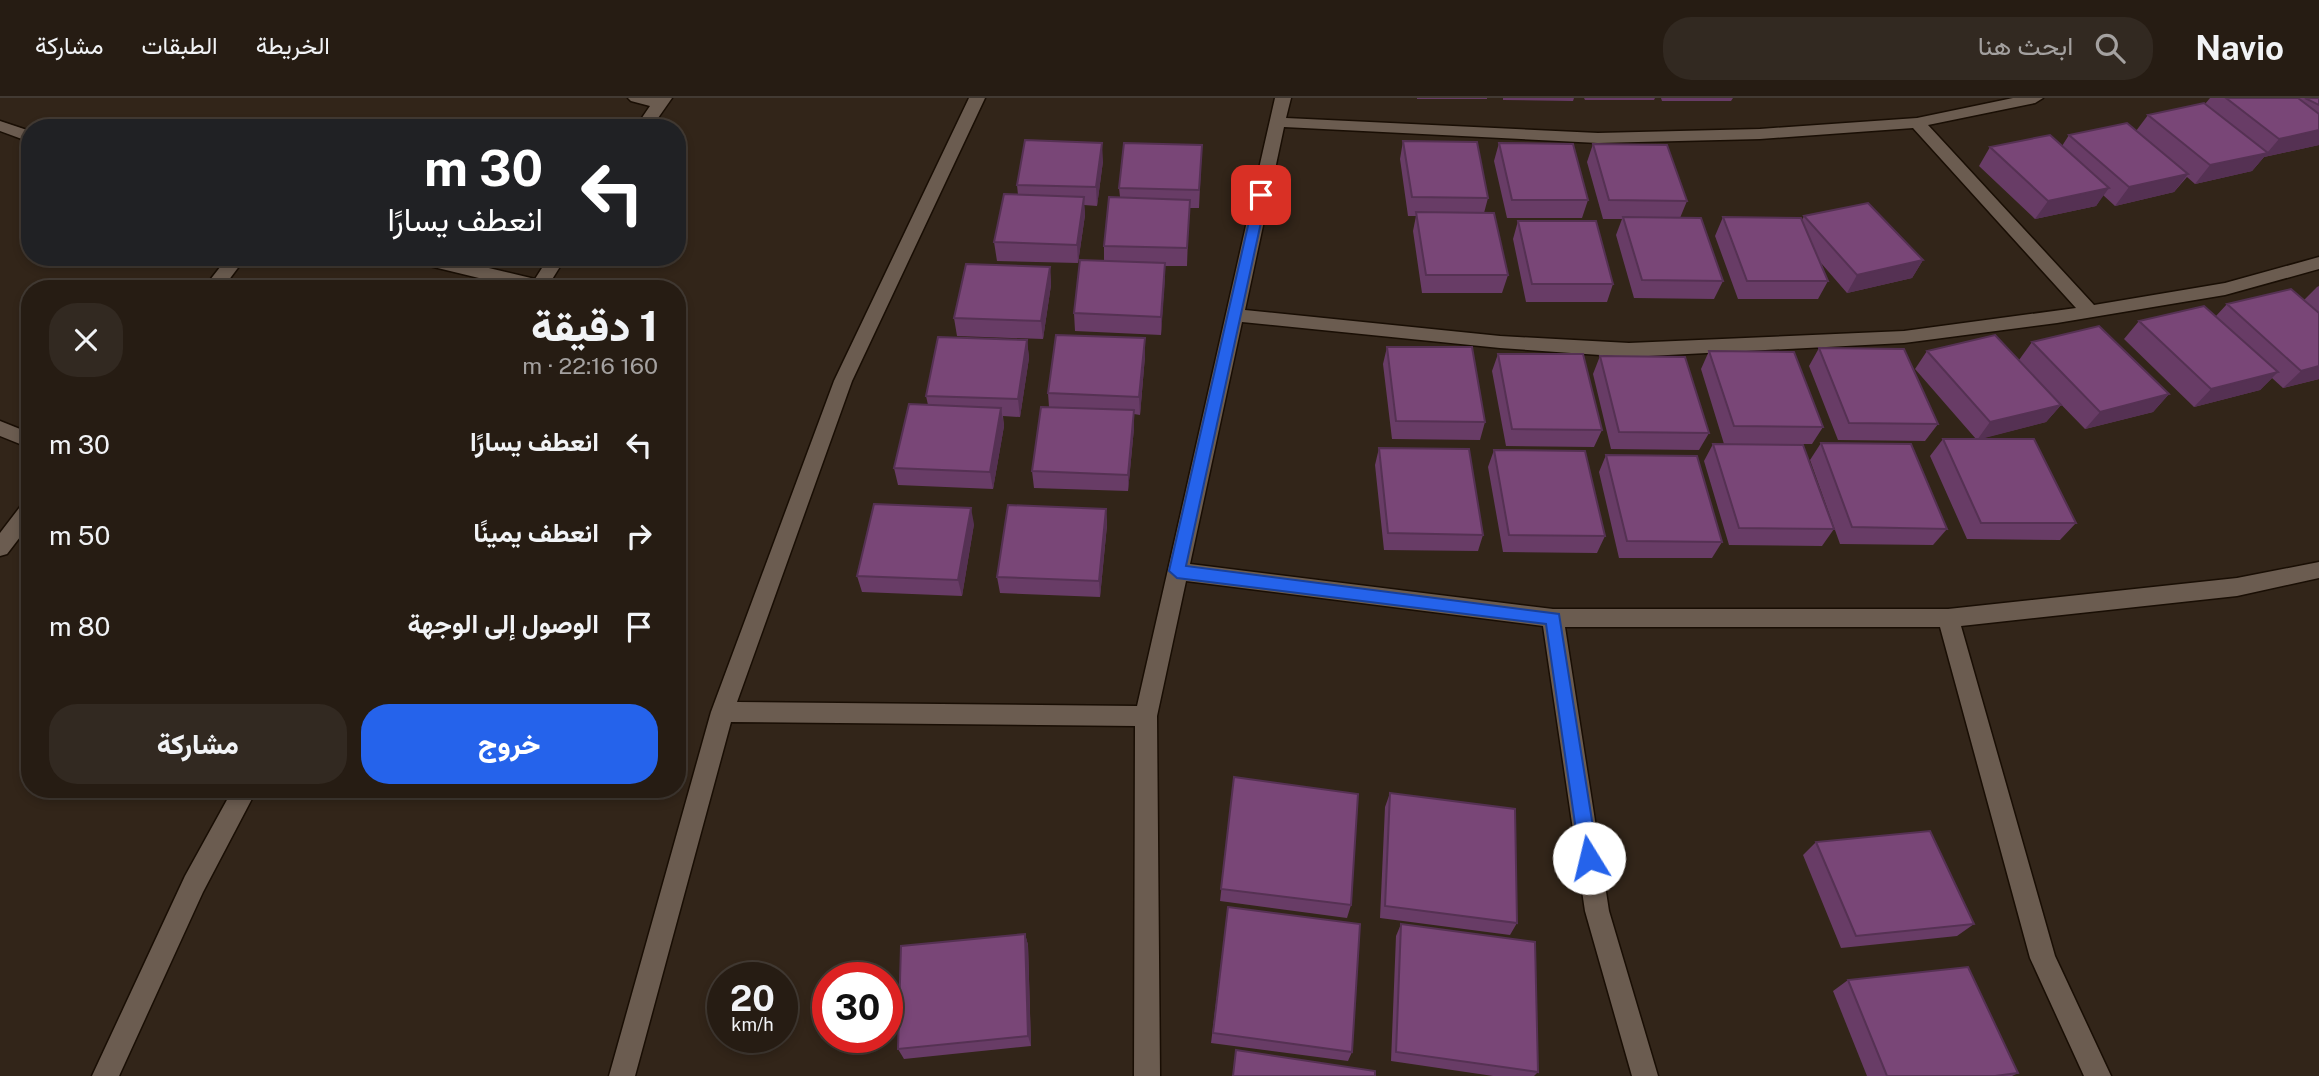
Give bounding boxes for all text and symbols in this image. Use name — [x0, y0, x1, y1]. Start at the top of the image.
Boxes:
search box — [1663, 17, 2153, 80]
icon: search — [2091, 29, 2129, 67]
text: Navio — [2195, 29, 2284, 67]
text: ابحث هنا — [1978, 30, 2073, 61]
text: مشاركة — [35, 31, 103, 59]
text: الطبقات — [141, 31, 218, 59]
text: الخريطة — [256, 31, 330, 59]
text: 30 m — [424, 139, 543, 197]
icon: left — [567, 147, 658, 238]
pin — [1231, 165, 1291, 225]
icon: arrive — [1242, 176, 1280, 214]
text: انعطف يسارًا — [387, 201, 543, 238]
text: 1 دقيقة — [531, 301, 658, 350]
button: close — [49, 303, 123, 377]
text: 160 m · 22:16 — [522, 352, 658, 379]
text: انعطف يسارًا — [470, 426, 599, 457]
icon: left — [620, 426, 658, 464]
text: 30 m — [49, 429, 110, 460]
text: انعطف يمينًا — [473, 517, 599, 548]
icon: right — [620, 517, 658, 555]
text: 50 m — [49, 520, 110, 551]
text: الوصول إلى الوجهة — [408, 608, 599, 639]
icon: arrive — [620, 608, 658, 646]
text: 80 m — [49, 611, 110, 642]
button: مشاركة — [49, 704, 347, 784]
button: خروج — [361, 704, 658, 784]
position arrow — [1552, 821, 1626, 895]
speed limit sign: 30 — [812, 962, 903, 1053]
text: 20 — [730, 978, 775, 1019]
text: km/h — [731, 1014, 774, 1035]

